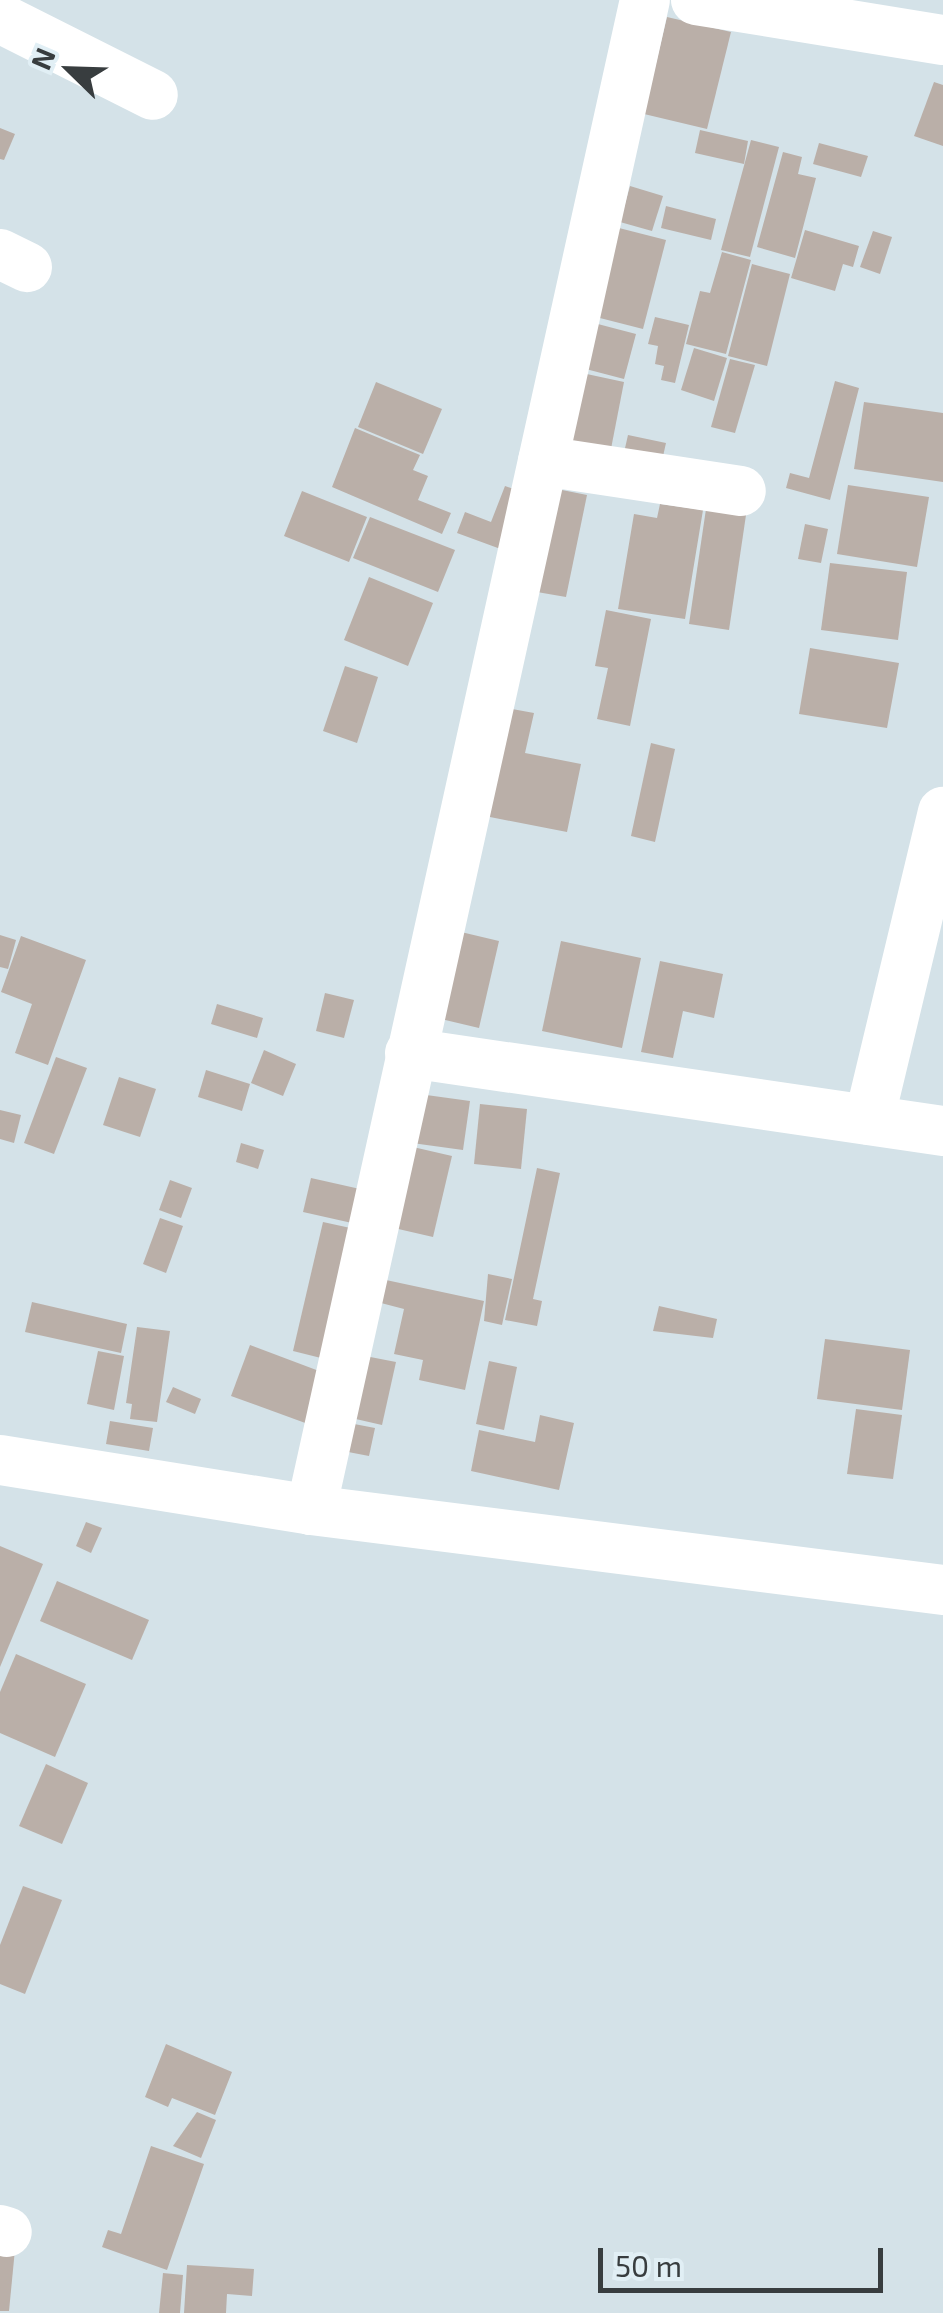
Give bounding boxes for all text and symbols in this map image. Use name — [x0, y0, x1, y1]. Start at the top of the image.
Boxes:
north arrow — [20, 20, 120, 120]
text: N — [23, 42, 62, 74]
scale bar — [603, 2228, 888, 2290]
text: 50 m — [615, 2247, 682, 2283]

